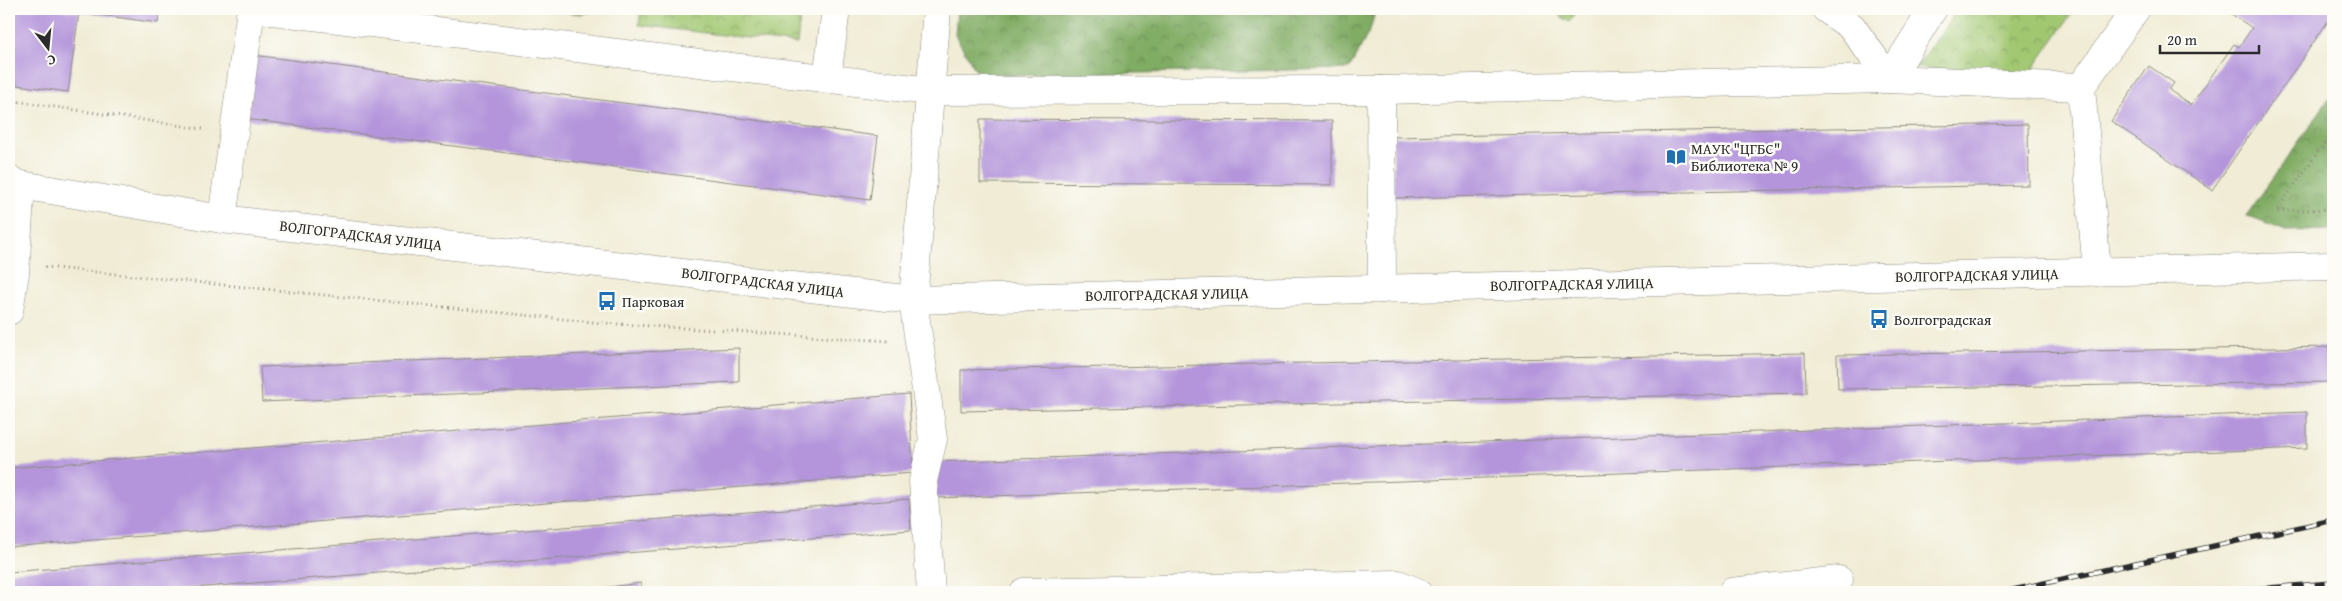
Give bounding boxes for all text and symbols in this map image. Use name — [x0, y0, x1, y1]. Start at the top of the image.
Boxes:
north arrow — [22, 22, 72, 72]
scale bar — [2160, 22, 2258, 54]
text: 20 m — [2167, 29, 2198, 50]
text: С — [45, 50, 58, 71]
place label: МАУК "ЦГБС" Библиотека № 9 — [1691, 138, 1798, 176]
library icon: МАУК "ЦГБС" Библиотека № 9 — [1665, 146, 1687, 168]
street label: ВОЛГОГРАДСКАЯ УЛИЦА — [279, 215, 443, 255]
street label: ВОЛГОГРАДСКАЯ УЛИЦА — [681, 262, 845, 302]
street label: ВОЛГОГРАДСКАЯ УЛИЦА — [1895, 263, 2059, 287]
street label: ВОЛГОГРАДСКАЯ УЛИЦА — [1490, 272, 1654, 296]
street label: ВОЛГОГРАДСКАЯ УЛИЦА — [1085, 282, 1249, 306]
bus stop icon: Парковая — [596, 290, 618, 312]
place label: Парковая — [622, 291, 685, 312]
bus stop icon: Волгоградская — [1868, 308, 1890, 330]
place label: Волгоградская — [1894, 309, 1992, 330]

